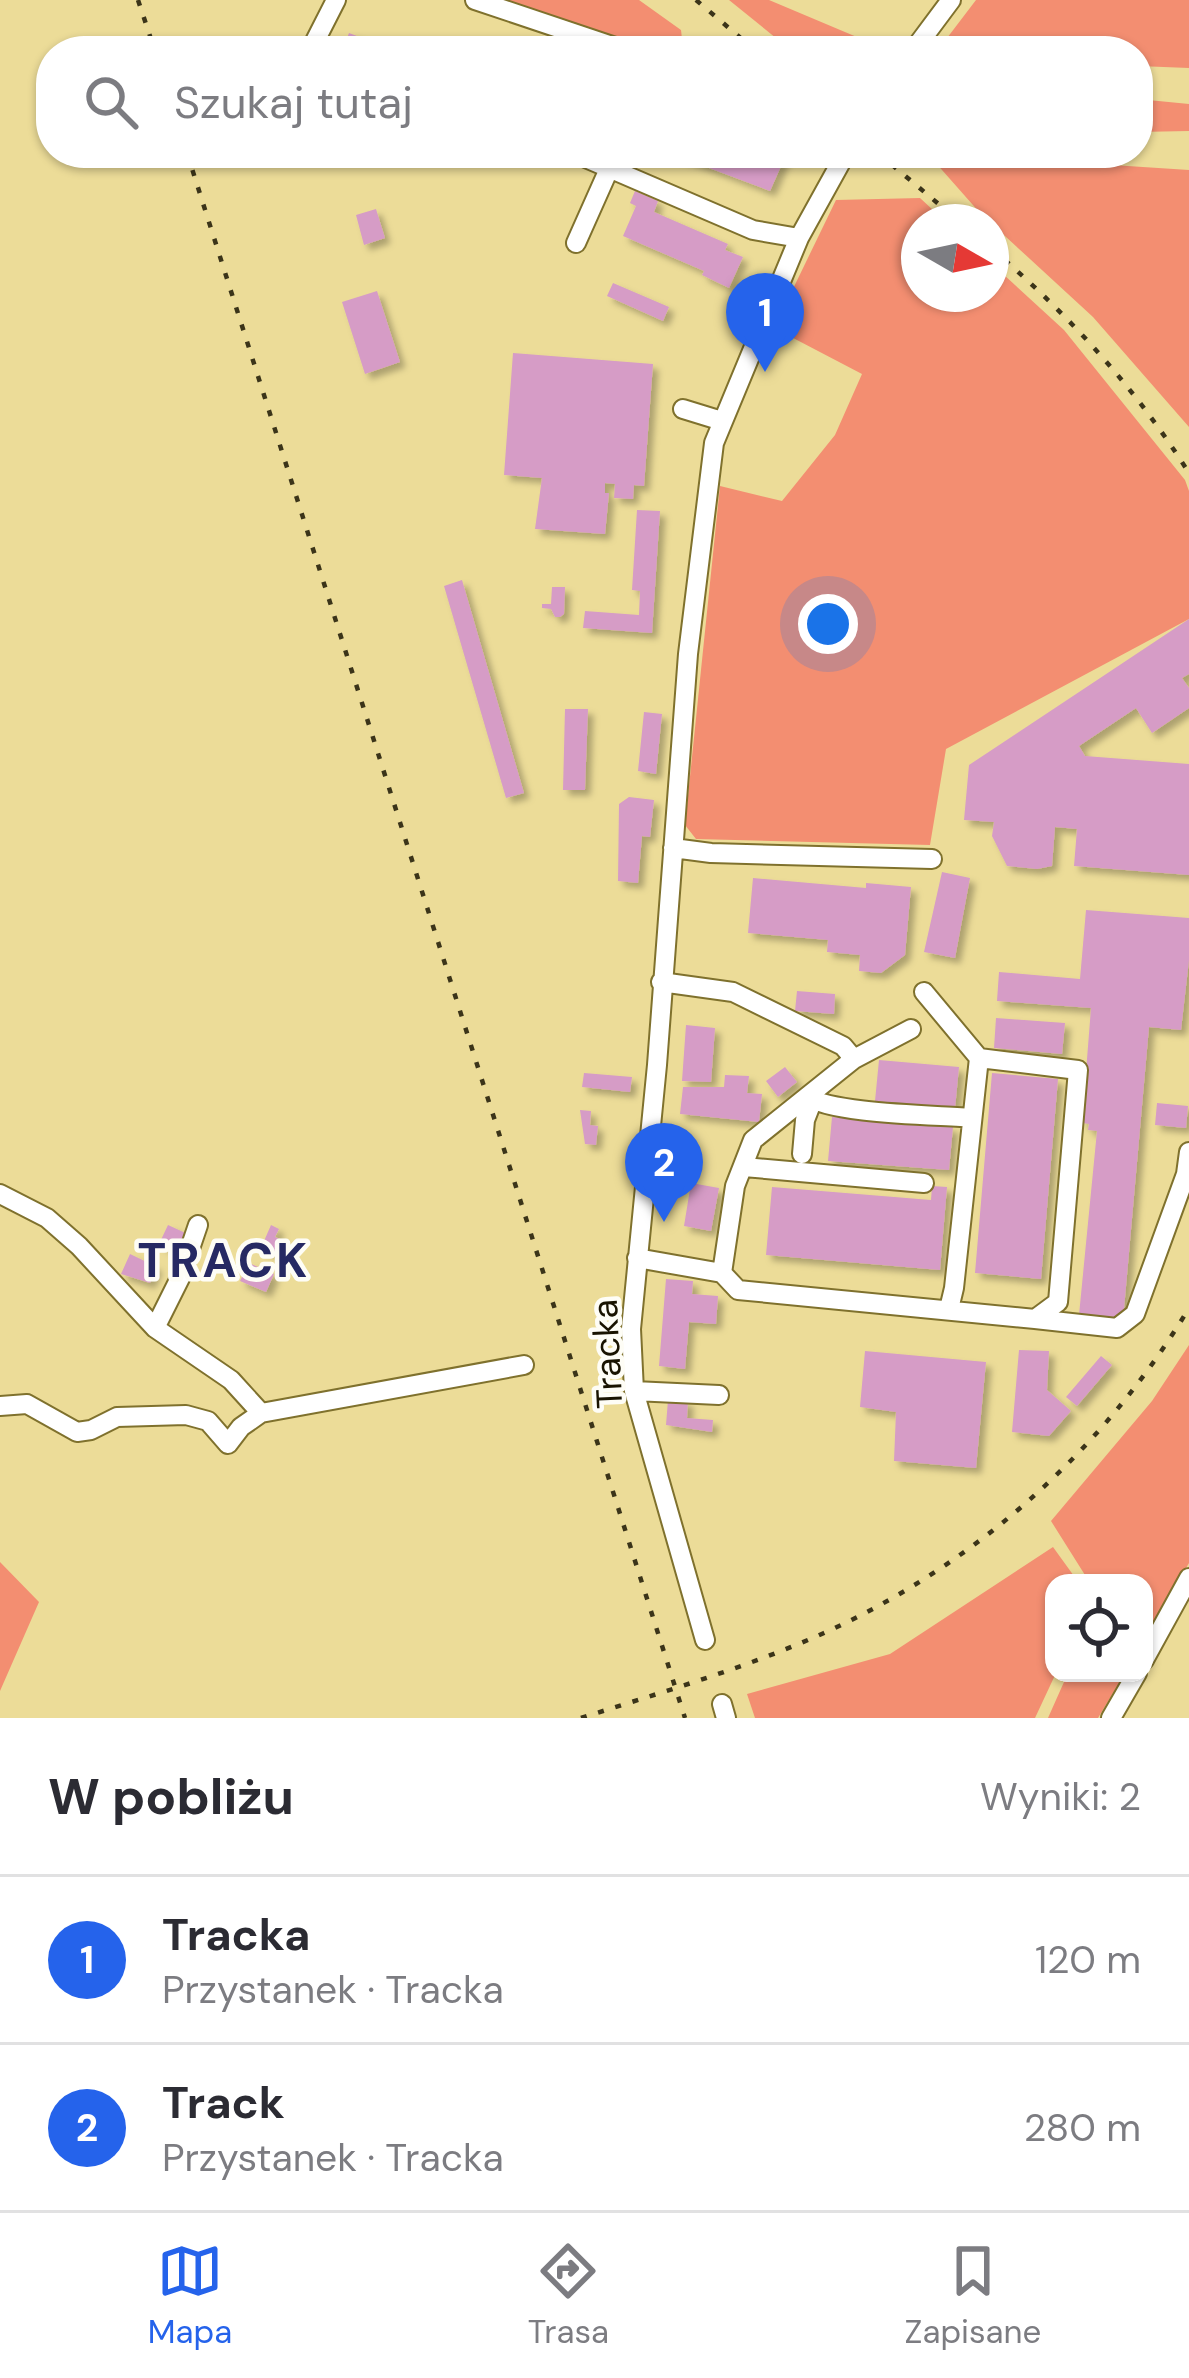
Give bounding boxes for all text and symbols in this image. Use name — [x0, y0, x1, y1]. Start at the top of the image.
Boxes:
search box — [36, 36, 1153, 168]
icon: search — [78, 69, 144, 135]
text: Szukaj tutaj — [174, 73, 413, 132]
north arrow — [901, 204, 1009, 312]
pin: 1 — [726, 273, 804, 372]
your location — [798, 594, 858, 654]
pin: 2 — [625, 1123, 703, 1222]
district label: TRACK — [138, 1229, 310, 1292]
street label: Tracka — [581, 1298, 633, 1410]
map controls — [1045, 1574, 1153, 1682]
button: locate — [1045, 1574, 1153, 1682]
text: W pobliżu — [48, 1763, 294, 1830]
text: Wyniki: 2 — [980, 1771, 1141, 1822]
text: Tracka — [162, 1905, 310, 1964]
text: 1 — [80, 1934, 94, 1985]
text: 120 m — [1035, 1934, 1141, 1985]
text: Przystanek · Tracka — [162, 1964, 504, 2015]
text: Track — [162, 2073, 285, 2132]
text: 2 — [76, 2102, 98, 2153]
text: 280 m — [1024, 2102, 1141, 2153]
text: Przystanek · Tracka — [162, 2132, 504, 2183]
tab: Mapa — [148, 2238, 232, 2353]
tab: Trasa — [528, 2238, 609, 2353]
tab: Zapisane — [905, 2238, 1041, 2353]

